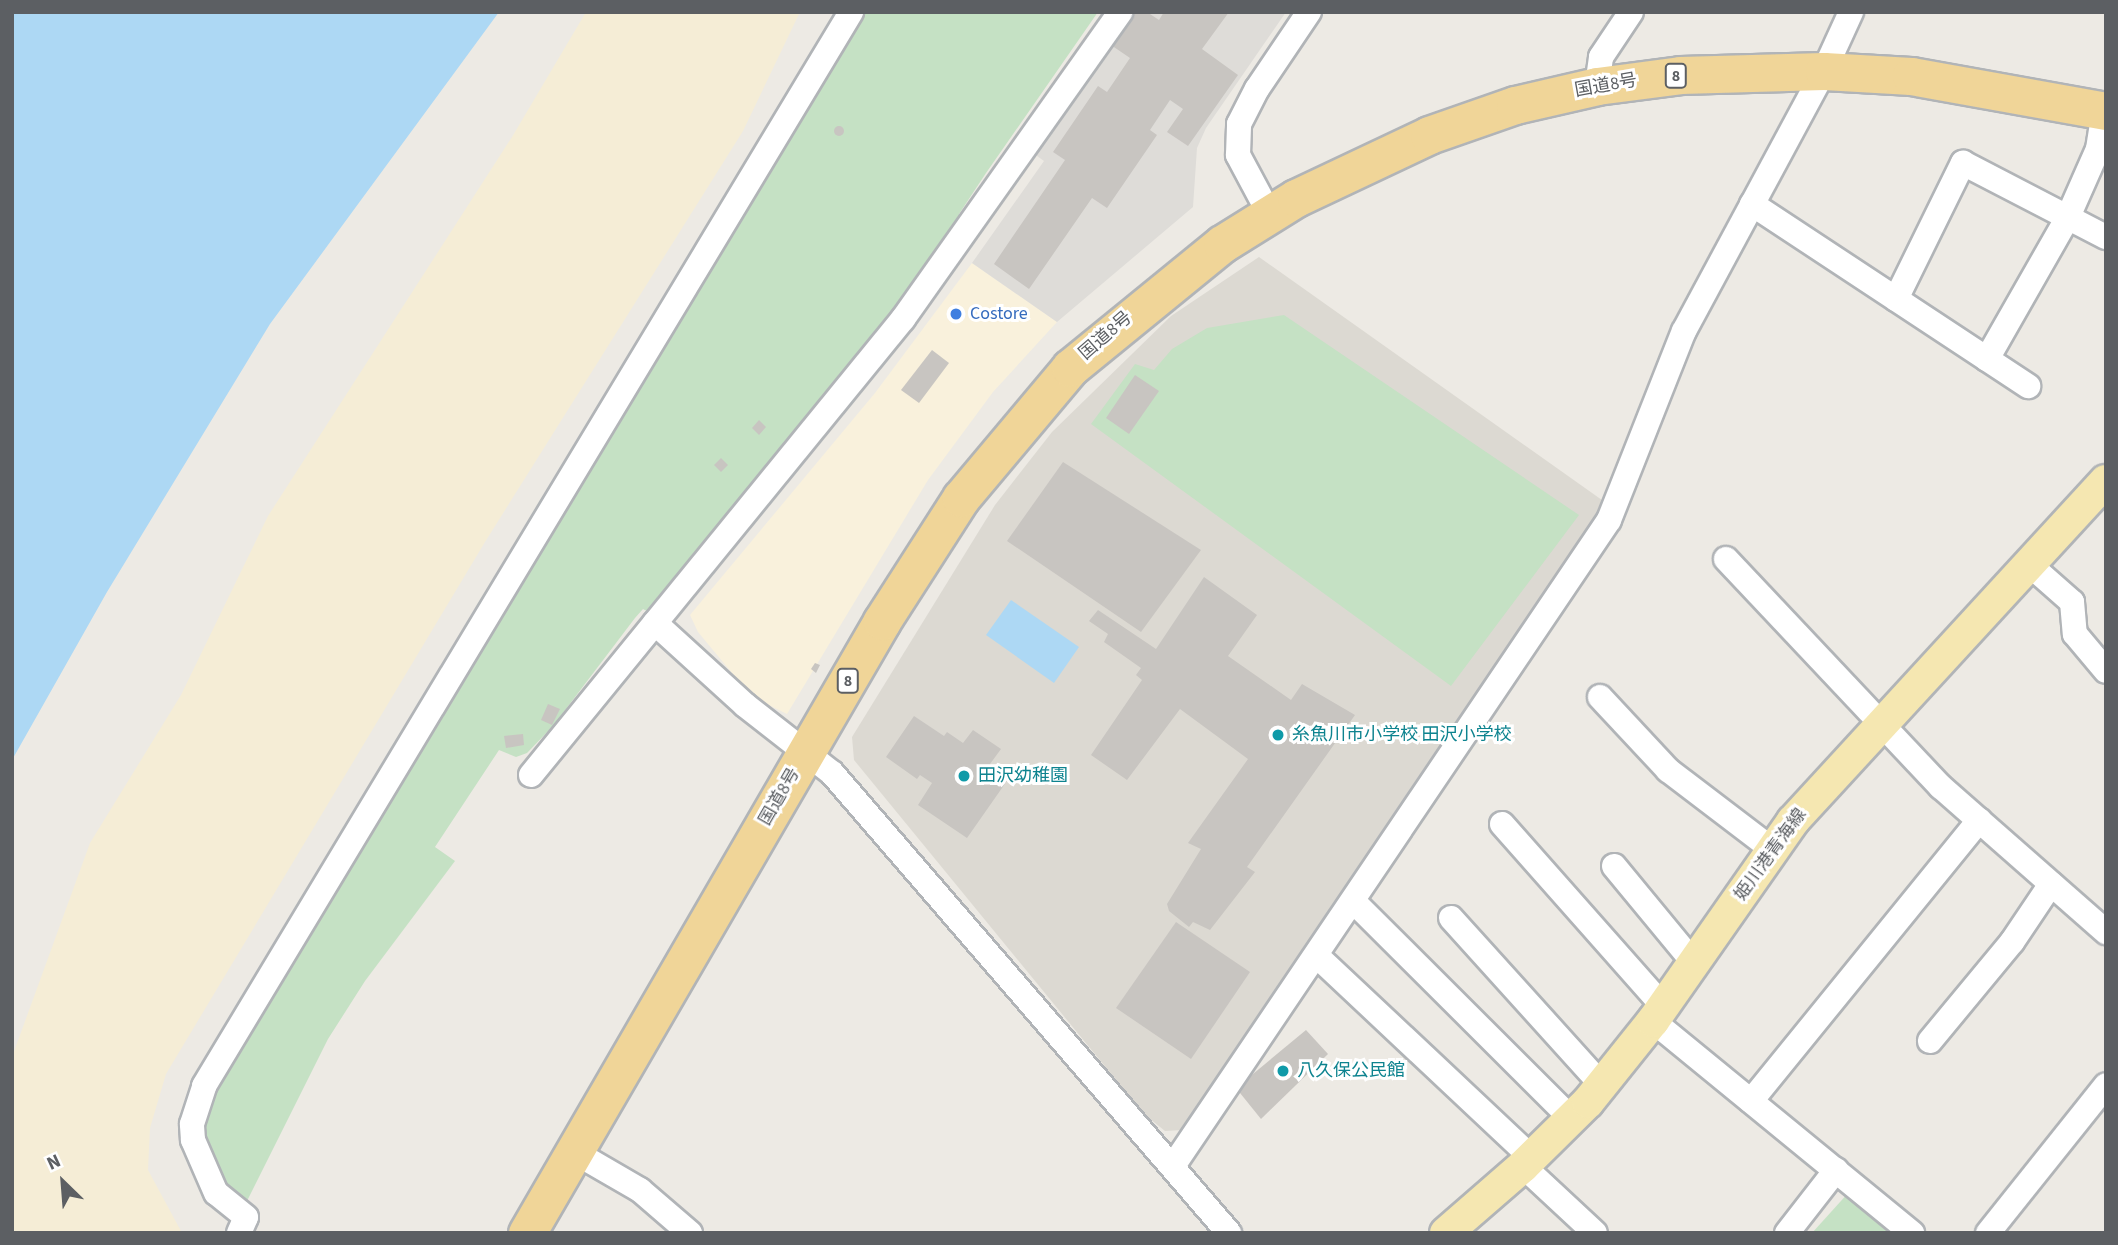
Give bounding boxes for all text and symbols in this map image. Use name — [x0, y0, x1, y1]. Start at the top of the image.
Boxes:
road number: 8 — [1664, 64, 1688, 88]
street label: 国道8号 — [1573, 70, 1639, 102]
place label: Costore — [970, 303, 1028, 325]
marker: Costore — [948, 306, 964, 322]
street label: 国道8号 — [1075, 307, 1137, 365]
road number: 8 — [836, 668, 860, 694]
place label: 糸魚川市小学校 田沢小学校 — [1292, 724, 1512, 746]
marker: 糸魚川市小学校 田沢小学校 — [1270, 727, 1286, 743]
street label: 国道8号 — [755, 764, 805, 830]
place label: 田沢幼稚園 — [978, 765, 1068, 787]
marker: 田沢幼稚園 — [956, 768, 972, 784]
street label: 姫川港青海線 — [1731, 805, 1811, 905]
place label: 八久保公民館 — [1297, 1060, 1405, 1082]
marker: 八久保公民館 — [1275, 1063, 1291, 1079]
north arrow — [28, 1147, 98, 1217]
text: N — [42, 1148, 65, 1177]

